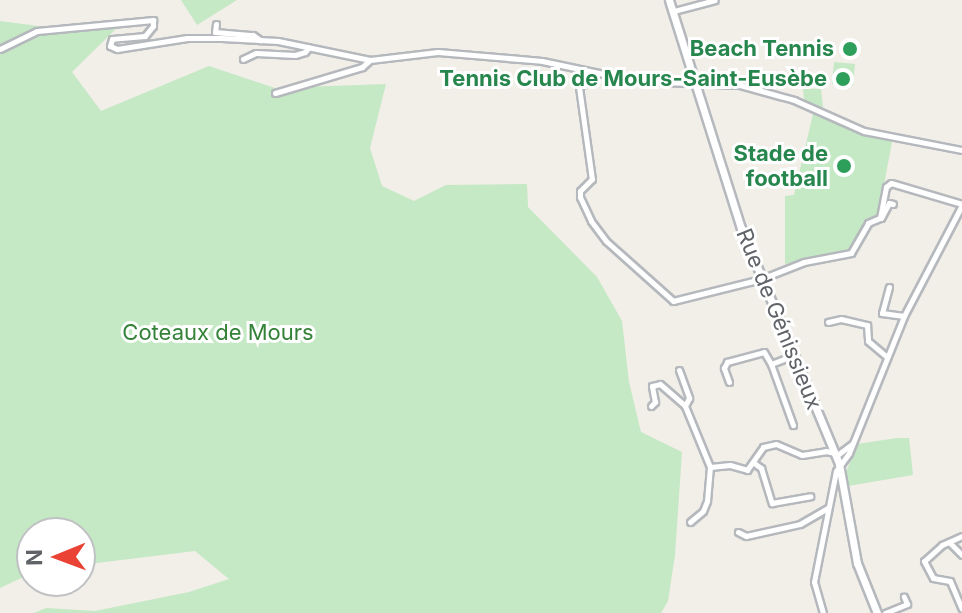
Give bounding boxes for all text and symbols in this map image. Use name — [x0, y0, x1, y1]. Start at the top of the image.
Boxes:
place label: Beach Tennis — [690, 36, 834, 62]
marker: Beach Tennis — [841, 40, 859, 58]
place label: Tennis Club de Mours-Saint-Eusèbe — [439, 66, 827, 92]
marker: Tennis Club de Mours-Saint-Eusèbe — [834, 70, 852, 88]
place label: Stade de football — [734, 140, 828, 192]
marker: Stade de football — [835, 157, 853, 175]
street label: Rue de Génissieux — [731, 225, 827, 413]
park label: Coteaux de Mours — [122, 320, 314, 346]
north arrow — [16, 517, 96, 597]
text: N — [21, 549, 47, 566]

